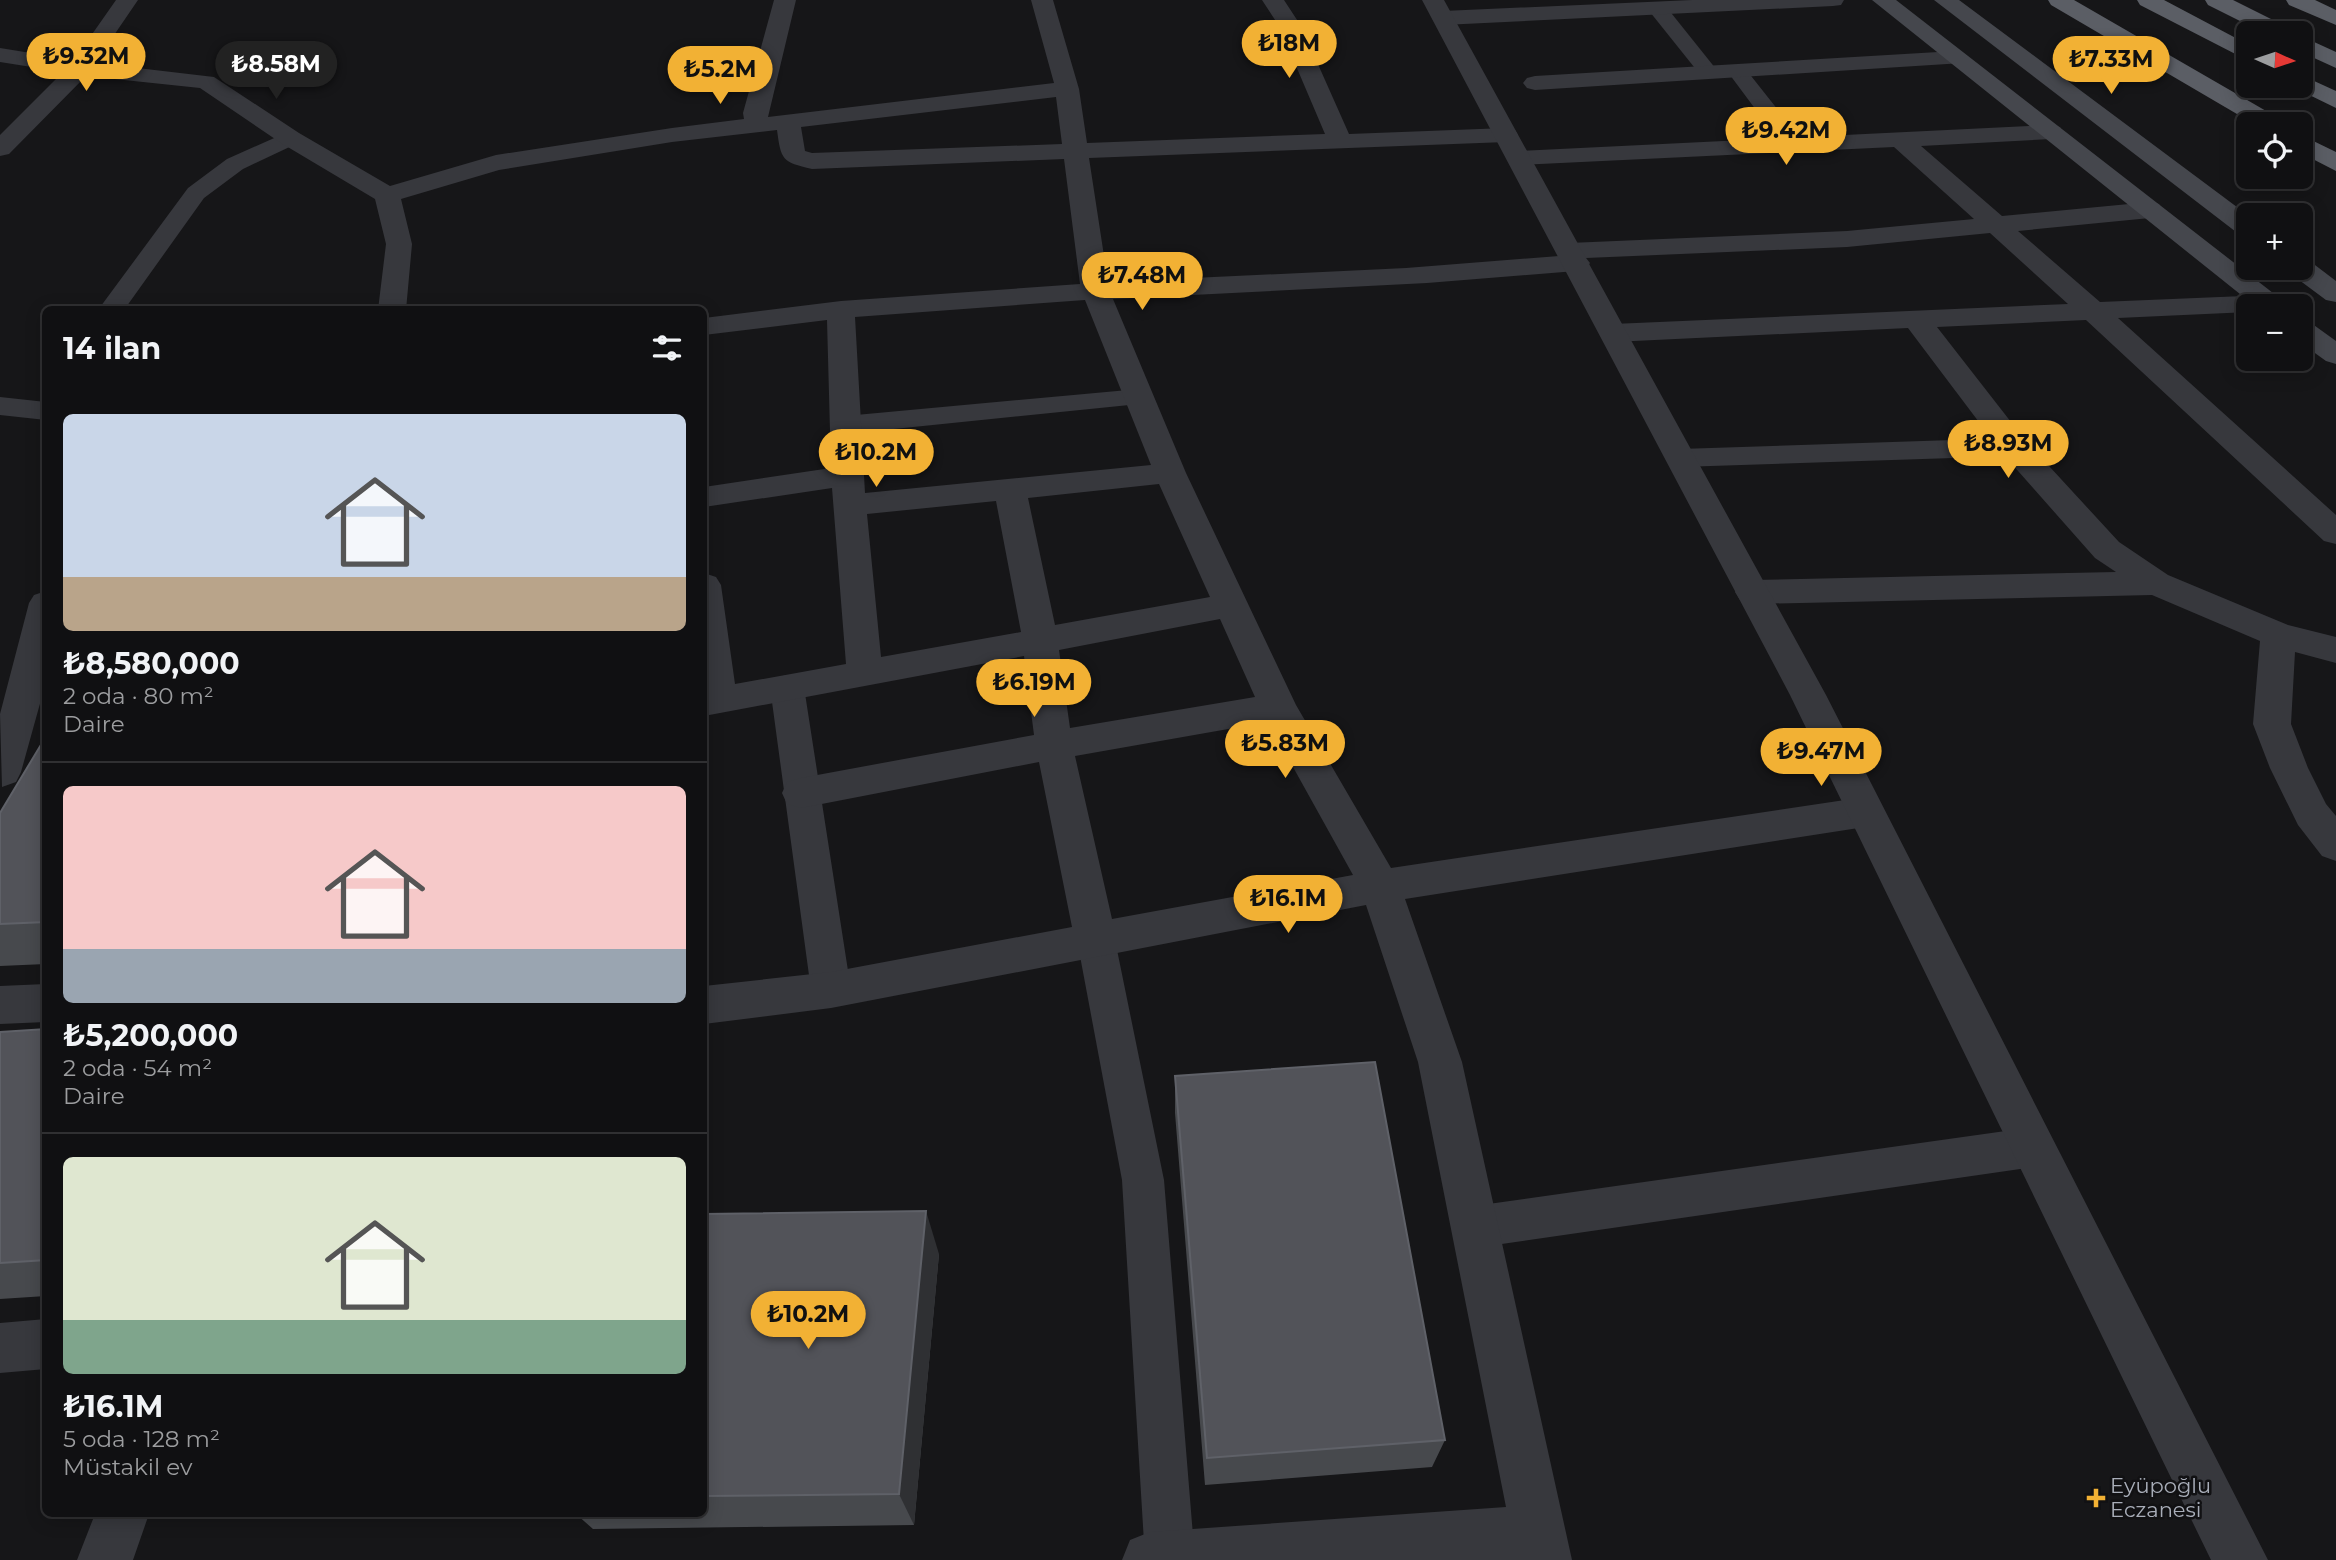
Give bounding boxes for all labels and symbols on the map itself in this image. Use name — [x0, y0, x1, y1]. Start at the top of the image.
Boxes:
pin: ₺18M — [1248, 20, 1330, 80]
north arrow — [2236, 21, 2314, 98]
pin: ₺9.32M — [29, 34, 143, 93]
pin: ₺7.33M — [2054, 36, 2168, 96]
pin: ₺8.58M — [219, 42, 333, 101]
pin: ₺5.2M — [671, 46, 769, 106]
pin: ₺9.42M — [1729, 108, 1843, 167]
pin: ₺7.48M — [1085, 252, 1199, 312]
pin: ₺8.93M — [1951, 420, 2065, 480]
pin: ₺10.2M — [819, 430, 933, 489]
pin: ₺6.19M — [977, 660, 1091, 719]
pin: ₺5.83M — [1228, 720, 1342, 780]
pin: ₺9.47M — [1764, 728, 1878, 788]
pin: ₺16.1M — [1231, 876, 1345, 935]
pin: ₺10.2M — [751, 1292, 865, 1351]
place label: Eyüpoğlu Eczanesi — [2110, 1473, 2211, 1522]
marker: Eyüpoğlu Eczanesi — [2088, 1490, 2104, 1506]

